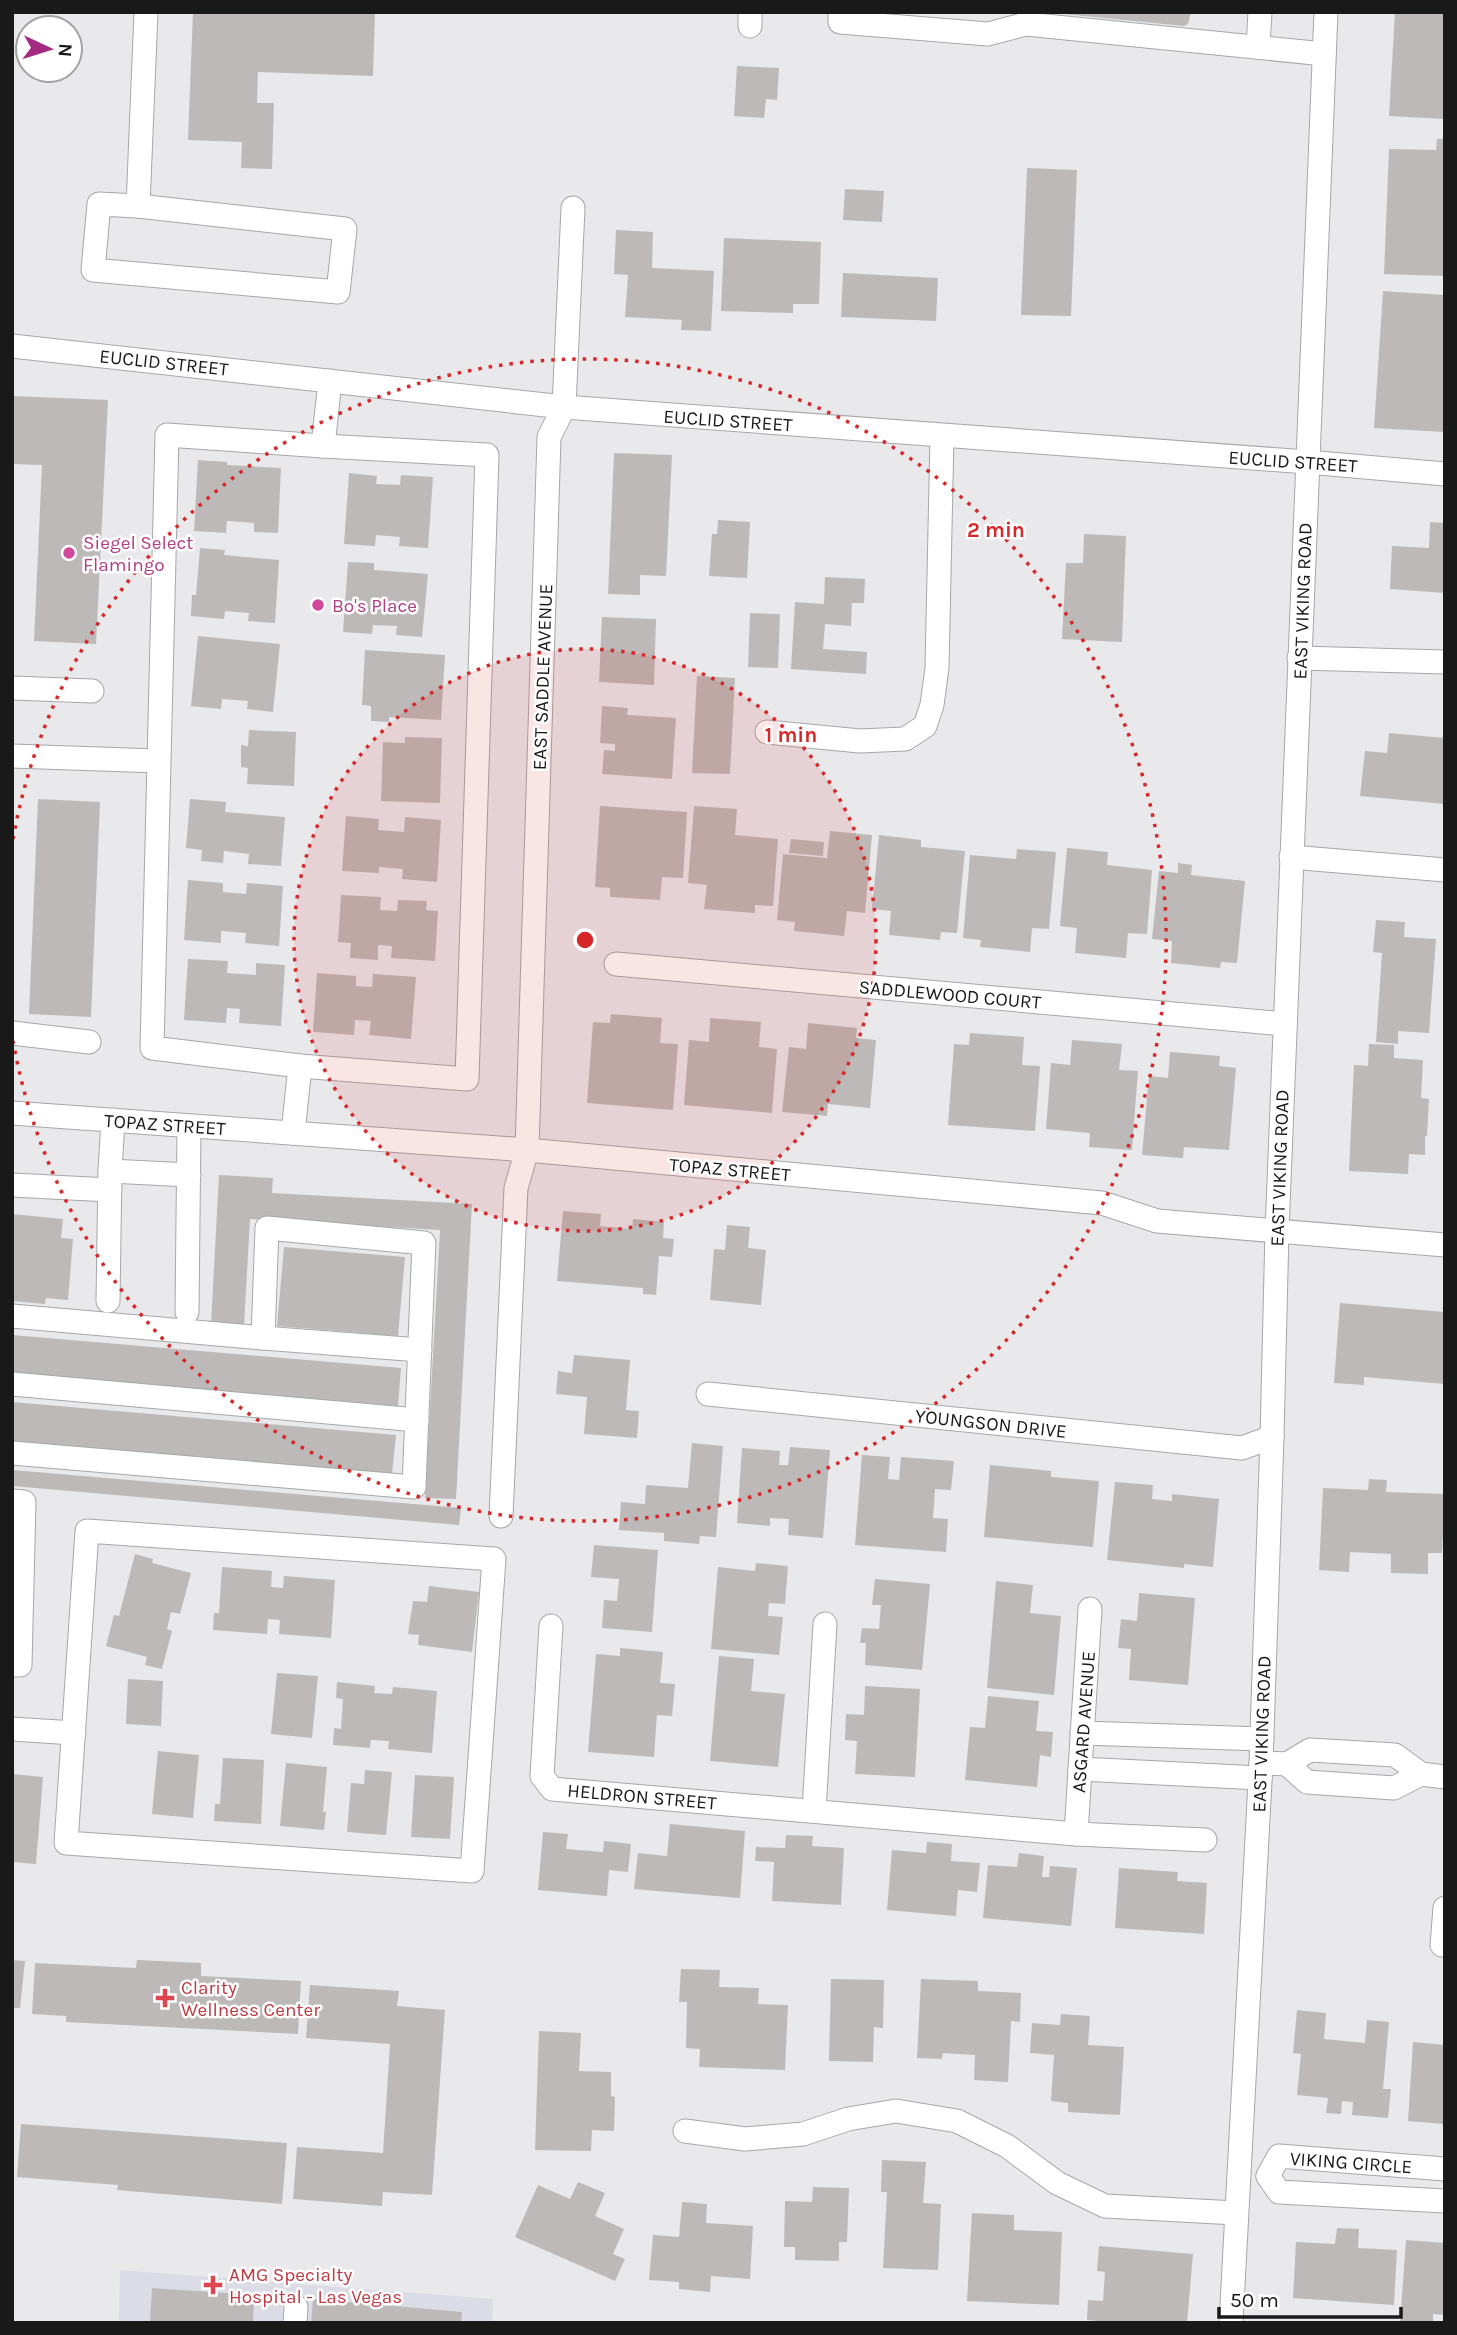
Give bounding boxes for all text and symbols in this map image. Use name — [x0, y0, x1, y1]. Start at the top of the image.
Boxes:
north arrow — [14, 14, 84, 84]
text: N — [54, 43, 76, 58]
street label: EUCLID STREET — [98, 345, 230, 381]
street label: EUCLID STREET — [663, 406, 794, 437]
street label: EUCLID STREET — [1228, 447, 1359, 478]
text: 2 min — [967, 518, 1025, 542]
street label: EAST VIKING ROAD — [1289, 522, 1317, 680]
place label: Siegel Select Flamingo — [83, 532, 194, 576]
marker: Siegel Select Flamingo — [61, 545, 77, 561]
street label: EAST SADDLE AVENUE — [529, 583, 557, 771]
place label: Bo's Place — [332, 595, 417, 617]
marker: Bo's Place — [310, 597, 326, 613]
text: 1 min — [765, 723, 817, 747]
centre of rings — [573, 928, 597, 952]
street label: SADDLEWOOD COURT — [858, 976, 1043, 1014]
street label: EAST VIKING ROAD — [1266, 1089, 1294, 1247]
street label: TOPAZ STREET — [103, 1110, 227, 1140]
street label: TOPAZ STREET — [668, 1154, 792, 1186]
street label: YOUNGSON DRIVE — [914, 1405, 1068, 1443]
street label: ASGARD AVENUE — [1068, 1650, 1100, 1794]
street label: EAST VIKING ROAD — [1248, 1655, 1276, 1813]
street label: HELDRON STREET — [566, 1780, 718, 1815]
place label: Clarity Wellness Center — [181, 1977, 320, 2021]
marker: Clarity Wellness Center — [155, 1988, 175, 2008]
street label: VIKING CIRCLE — [1289, 2148, 1413, 2178]
place label: AMG Specialty Hospital - Las Vegas — [229, 2264, 402, 2308]
marker: AMG Specialty Hospital - Las Vegas — [203, 2275, 223, 2295]
scale bar — [1219, 2276, 1401, 2320]
text: 50 m — [1230, 2288, 1279, 2312]

